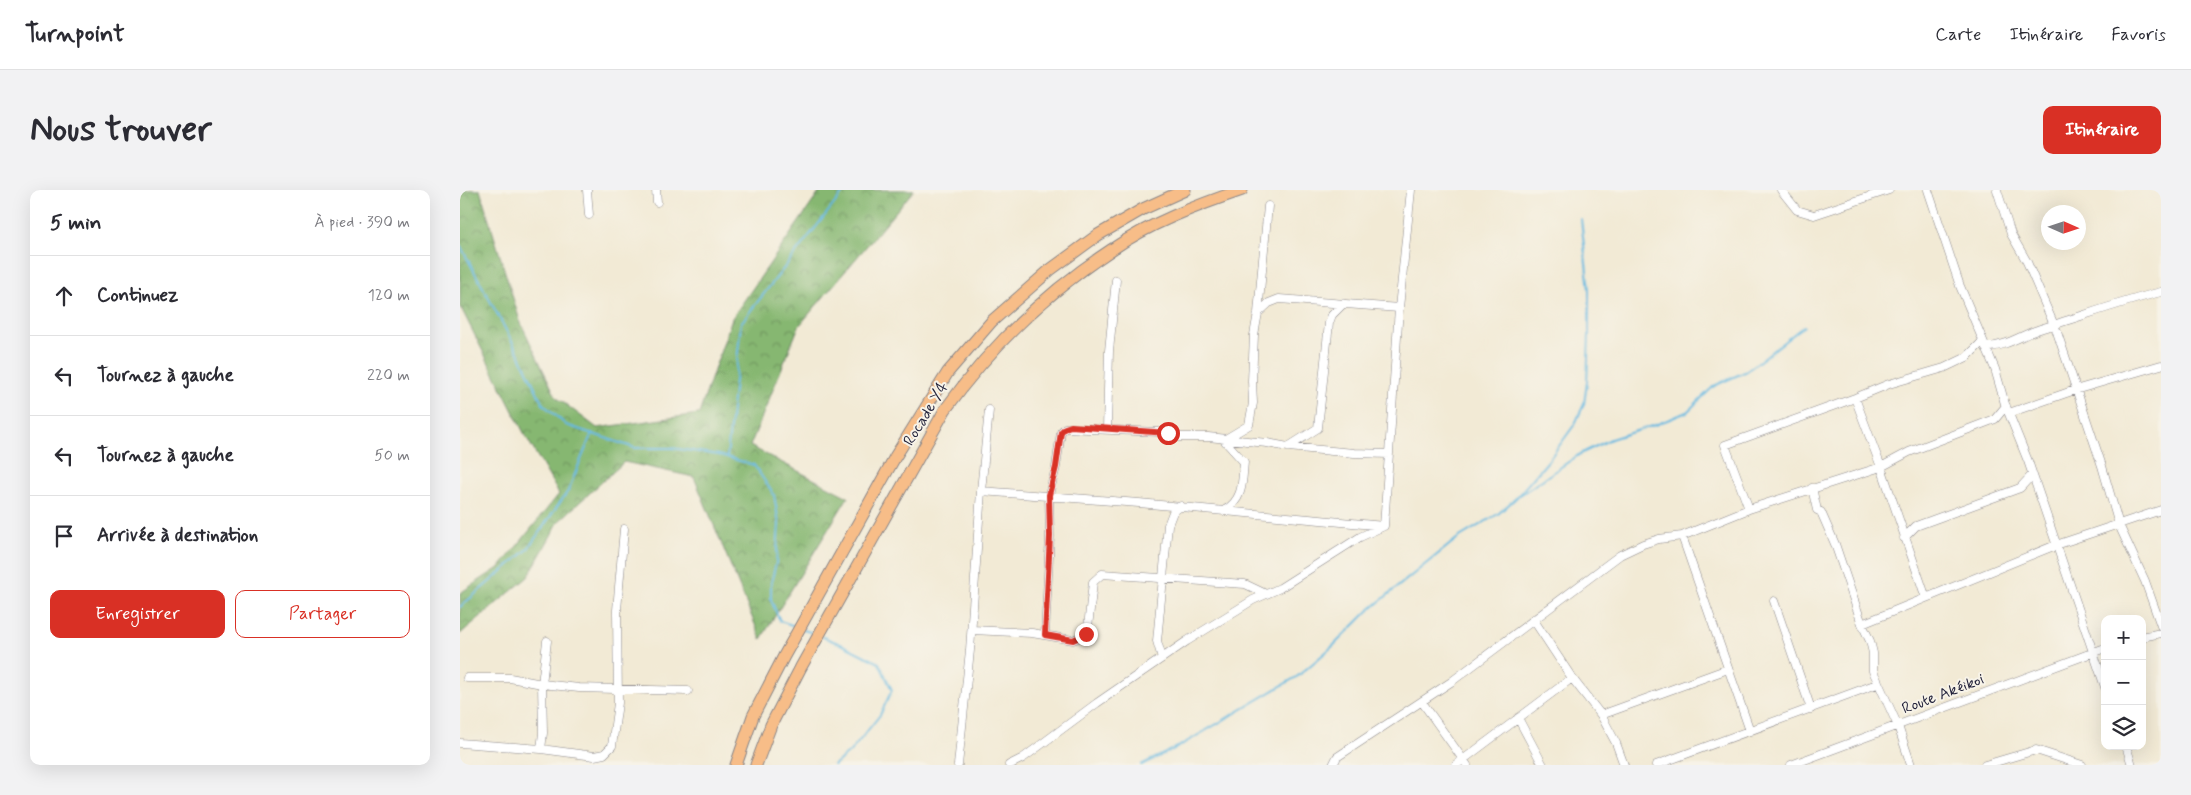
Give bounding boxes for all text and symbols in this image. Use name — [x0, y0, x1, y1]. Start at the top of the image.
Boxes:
text: Turnpoint — [25, 19, 125, 50]
text: Carte — [1935, 23, 1981, 47]
text: Itinéraire — [2009, 23, 2083, 47]
text: Favoris — [2111, 23, 2166, 47]
button: Itinéraire — [2043, 106, 2161, 154]
text: Nous trouver — [30, 107, 212, 153]
north arrow — [2041, 205, 2086, 250]
text: 5 min — [50, 209, 102, 237]
text: À pied · 390 m — [314, 212, 410, 233]
icon: ahead — [50, 282, 78, 310]
text: Continuez — [97, 283, 178, 308]
text: 120 m — [368, 285, 410, 306]
icon: left — [50, 362, 78, 390]
text: Tournez à gauche — [97, 363, 234, 388]
text: 220 m — [367, 365, 410, 386]
street label: Rocade Y4 — [899, 378, 953, 450]
route start — [1157, 422, 1180, 445]
icon: left — [50, 442, 78, 470]
text: Tournez à gauche — [97, 443, 234, 468]
text: 50 m — [374, 445, 410, 466]
icon: arrive — [50, 522, 78, 550]
text: Arrivée à destination — [97, 523, 258, 548]
button: Enregistrer — [50, 590, 225, 638]
button: Partager — [235, 590, 410, 638]
map controls — [2101, 615, 2146, 750]
button: + — [2101, 615, 2146, 660]
route end — [1075, 623, 1098, 646]
button: − — [2101, 660, 2146, 705]
street label: Route Akéikoi — [1899, 669, 1987, 719]
button: layers — [2101, 705, 2146, 750]

